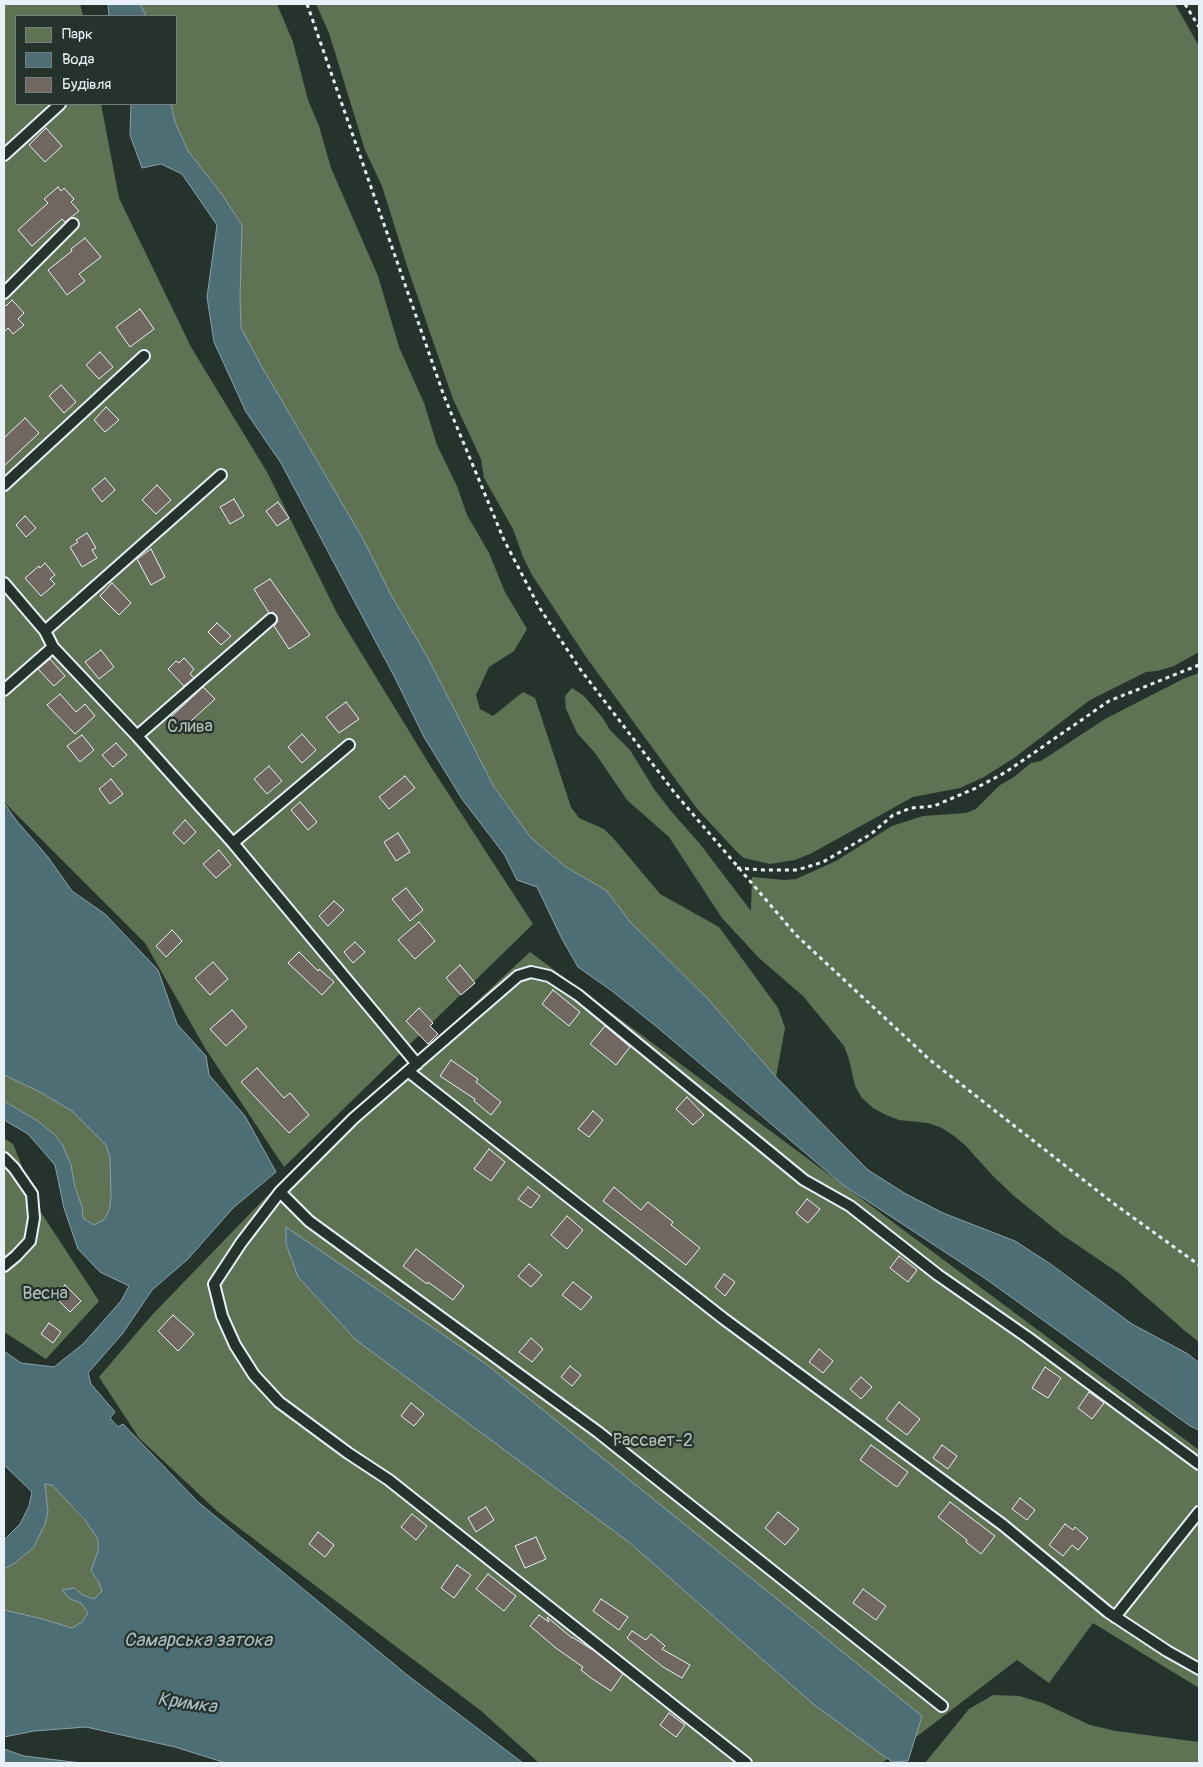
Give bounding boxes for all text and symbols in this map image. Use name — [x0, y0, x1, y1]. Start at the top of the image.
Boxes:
legend — [15, 15, 178, 105]
text: Парк — [62, 25, 93, 44]
text: Вода — [62, 50, 95, 69]
text: Будівля — [62, 75, 111, 94]
park label: Слива — [167, 716, 213, 738]
park label: Весна — [22, 1283, 68, 1305]
park label: Рассвет-2 — [613, 1430, 693, 1452]
water label: Самарська затока — [124, 1630, 272, 1652]
water label: Кримка — [156, 1689, 218, 1719]

